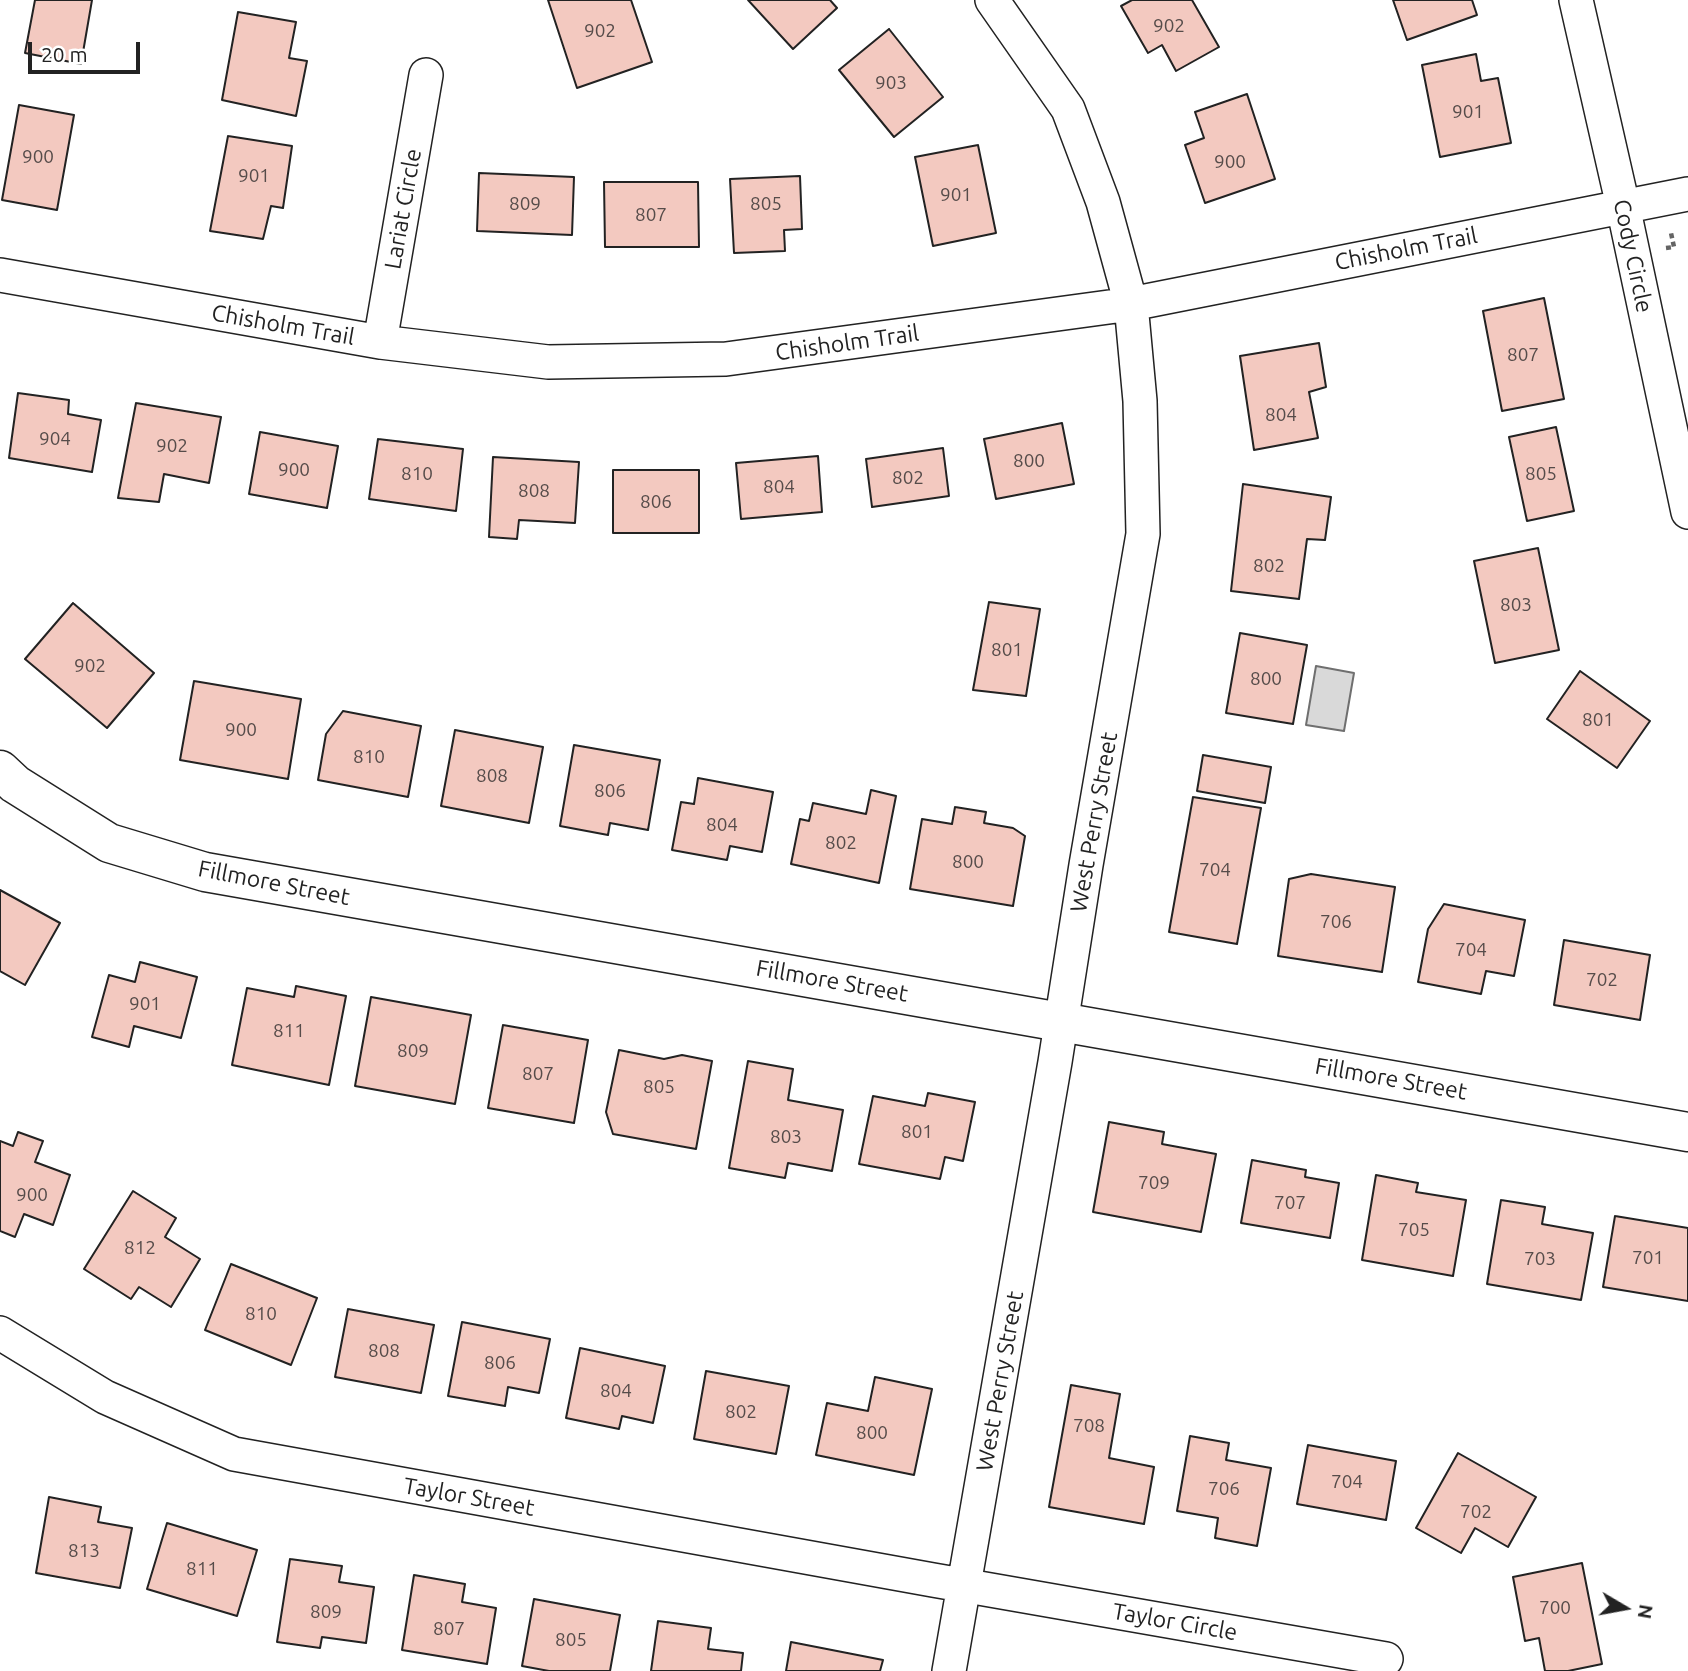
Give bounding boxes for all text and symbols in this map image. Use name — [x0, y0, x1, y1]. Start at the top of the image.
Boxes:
house number: 902 — [1153, 15, 1185, 37]
house number: 902 — [584, 20, 616, 42]
scale bar — [32, 28, 144, 72]
text: 20 m — [41, 42, 88, 66]
house number: 903 — [875, 72, 907, 94]
house number: 901 — [1452, 101, 1484, 123]
house number: 900 — [22, 146, 54, 168]
street label: Lariat Circle — [379, 147, 427, 271]
house number: 900 — [1214, 151, 1246, 173]
house number: 901 — [238, 165, 270, 187]
house number: 901 — [940, 184, 972, 206]
house number: 809 — [509, 193, 541, 215]
house number: 805 — [750, 193, 782, 215]
street label: Cody Circle — [1608, 197, 1658, 315]
house number: 807 — [635, 204, 667, 226]
street label: Chisholm Trail — [1332, 222, 1480, 276]
street label: Chisholm Trail — [209, 299, 357, 351]
street label: Chisholm Trail — [773, 319, 921, 367]
house number: 807 — [1507, 344, 1539, 366]
house number: 804 — [1265, 404, 1297, 426]
house number: 904 — [39, 428, 71, 450]
house number: 902 — [156, 435, 188, 457]
house number: 800 — [1013, 450, 1045, 472]
house number: 900 — [278, 459, 310, 481]
house number: 810 — [401, 463, 433, 485]
house number: 805 — [1525, 463, 1557, 485]
house number: 802 — [892, 467, 924, 489]
house number: 804 — [763, 476, 795, 498]
house number: 808 — [518, 480, 550, 502]
house number: 806 — [640, 491, 672, 513]
house number: 802 — [1253, 555, 1285, 577]
house number: 803 — [1500, 594, 1532, 616]
house number: 801 — [991, 639, 1023, 661]
house number: 902 — [74, 655, 106, 677]
house number: 800 — [1250, 668, 1282, 690]
house number: 801 — [1582, 709, 1614, 731]
house number: 900 — [225, 719, 257, 741]
street label: West Perry Street — [1065, 730, 1123, 914]
house number: 810 — [353, 746, 385, 768]
house number: 808 — [476, 765, 508, 787]
house number: 806 — [594, 780, 626, 802]
house number: 804 — [706, 814, 738, 836]
house number: 802 — [825, 832, 857, 854]
house number: 800 — [952, 851, 984, 873]
street label: Fillmore Street — [196, 855, 352, 911]
house number: 704 — [1199, 859, 1231, 881]
house number: 706 — [1320, 911, 1352, 933]
house number: 704 — [1455, 939, 1487, 961]
street label: Fillmore Street — [754, 954, 910, 1008]
house number: 702 — [1586, 969, 1618, 991]
house number: 901 — [129, 993, 161, 1015]
house number: 811 — [273, 1020, 305, 1042]
house number: 809 — [397, 1040, 429, 1062]
street label: Fillmore Street — [1313, 1052, 1469, 1106]
house number: 807 — [522, 1063, 554, 1085]
house number: 805 — [643, 1076, 675, 1098]
house number: 801 — [901, 1121, 933, 1143]
house number: 803 — [770, 1126, 802, 1148]
house number: 709 — [1138, 1172, 1170, 1194]
house number: 900 — [16, 1184, 48, 1206]
house number: 707 — [1274, 1192, 1306, 1214]
house number: 705 — [1398, 1219, 1430, 1241]
house number: 812 — [124, 1237, 156, 1259]
house number: 701 — [1632, 1247, 1664, 1269]
house number: 703 — [1524, 1248, 1556, 1270]
street label: West Perry Street — [971, 1289, 1029, 1473]
house number: 810 — [245, 1303, 277, 1325]
house number: 808 — [368, 1340, 400, 1362]
house number: 806 — [484, 1352, 516, 1374]
house number: 804 — [600, 1380, 632, 1402]
house number: 802 — [725, 1401, 757, 1423]
house number: 708 — [1073, 1415, 1105, 1437]
house number: 800 — [856, 1422, 888, 1444]
house number: 704 — [1331, 1471, 1363, 1493]
street label: Taylor Street — [401, 1472, 537, 1522]
house number: 706 — [1208, 1478, 1240, 1500]
house number: 702 — [1460, 1501, 1492, 1523]
house number: 813 — [68, 1540, 100, 1562]
house number: 811 — [186, 1558, 218, 1580]
north arrow — [1590, 1573, 1660, 1643]
street label: Taylor Circle — [1111, 1597, 1239, 1647]
house number: 700 — [1539, 1597, 1571, 1619]
house number: 809 — [310, 1601, 342, 1623]
text: N — [1634, 1603, 1658, 1621]
house number: 807 — [433, 1618, 465, 1640]
house number: 805 — [555, 1629, 587, 1651]

